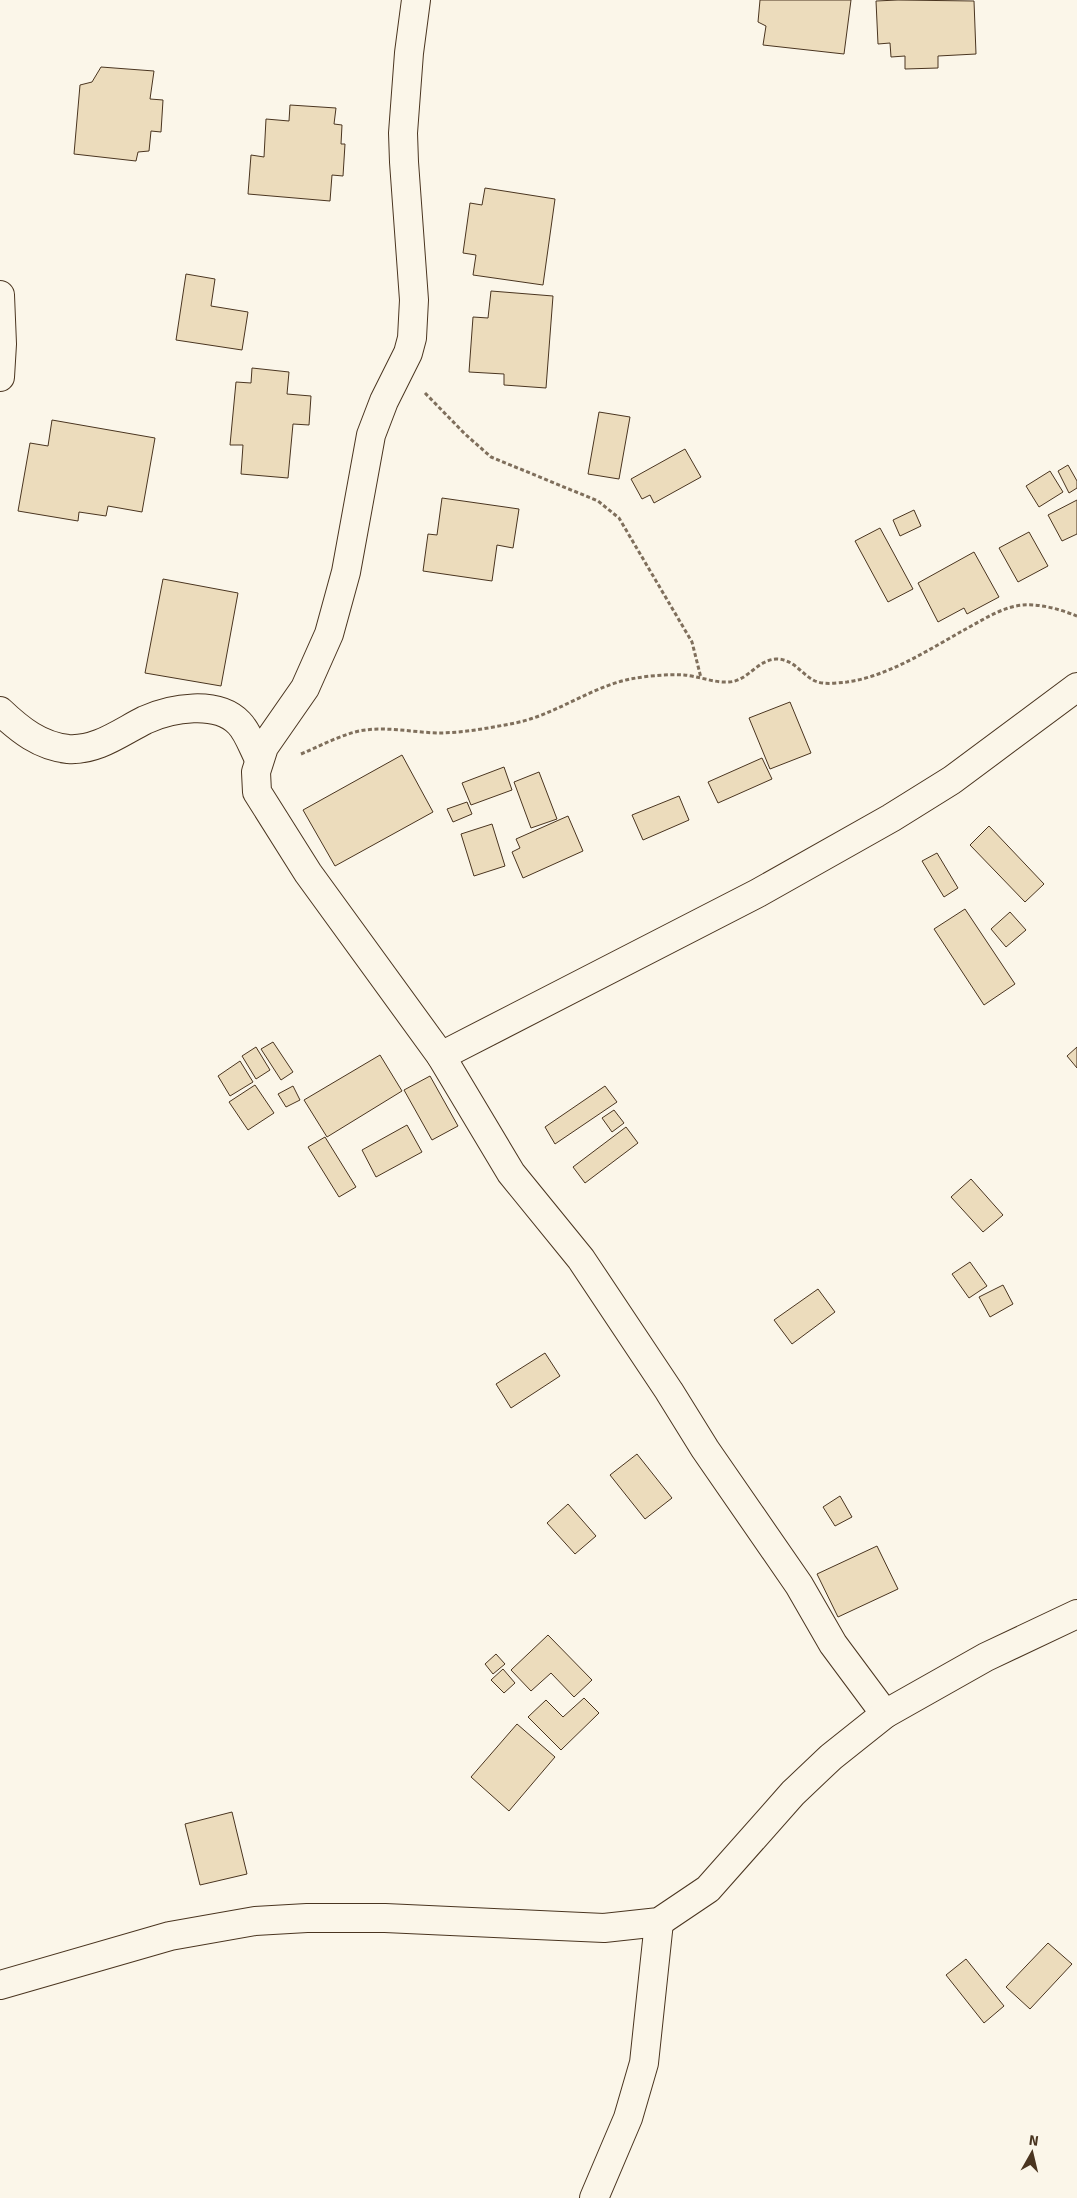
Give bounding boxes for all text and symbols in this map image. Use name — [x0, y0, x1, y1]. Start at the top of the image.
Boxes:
north arrow — [1007, 2128, 1057, 2178]
text: N — [1028, 2132, 1040, 2150]

